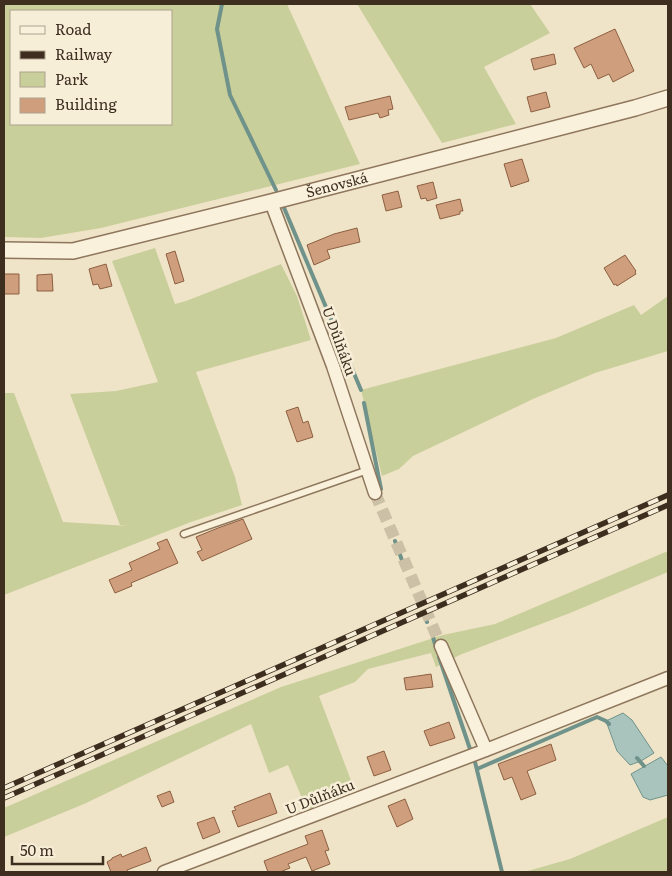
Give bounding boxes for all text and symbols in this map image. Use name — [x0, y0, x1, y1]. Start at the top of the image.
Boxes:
legend — [10, 10, 172, 125]
text: Road — [55, 17, 91, 40]
text: Railway — [55, 42, 113, 65]
text: Park — [55, 67, 89, 90]
text: Building — [55, 92, 117, 115]
street label: Šenovská — [304, 166, 370, 202]
street label: U Důlňáku — [318, 303, 362, 378]
street label: U Důlňáku — [282, 774, 357, 818]
scale bar — [12, 834, 104, 866]
text: 50 m — [20, 838, 54, 861]

